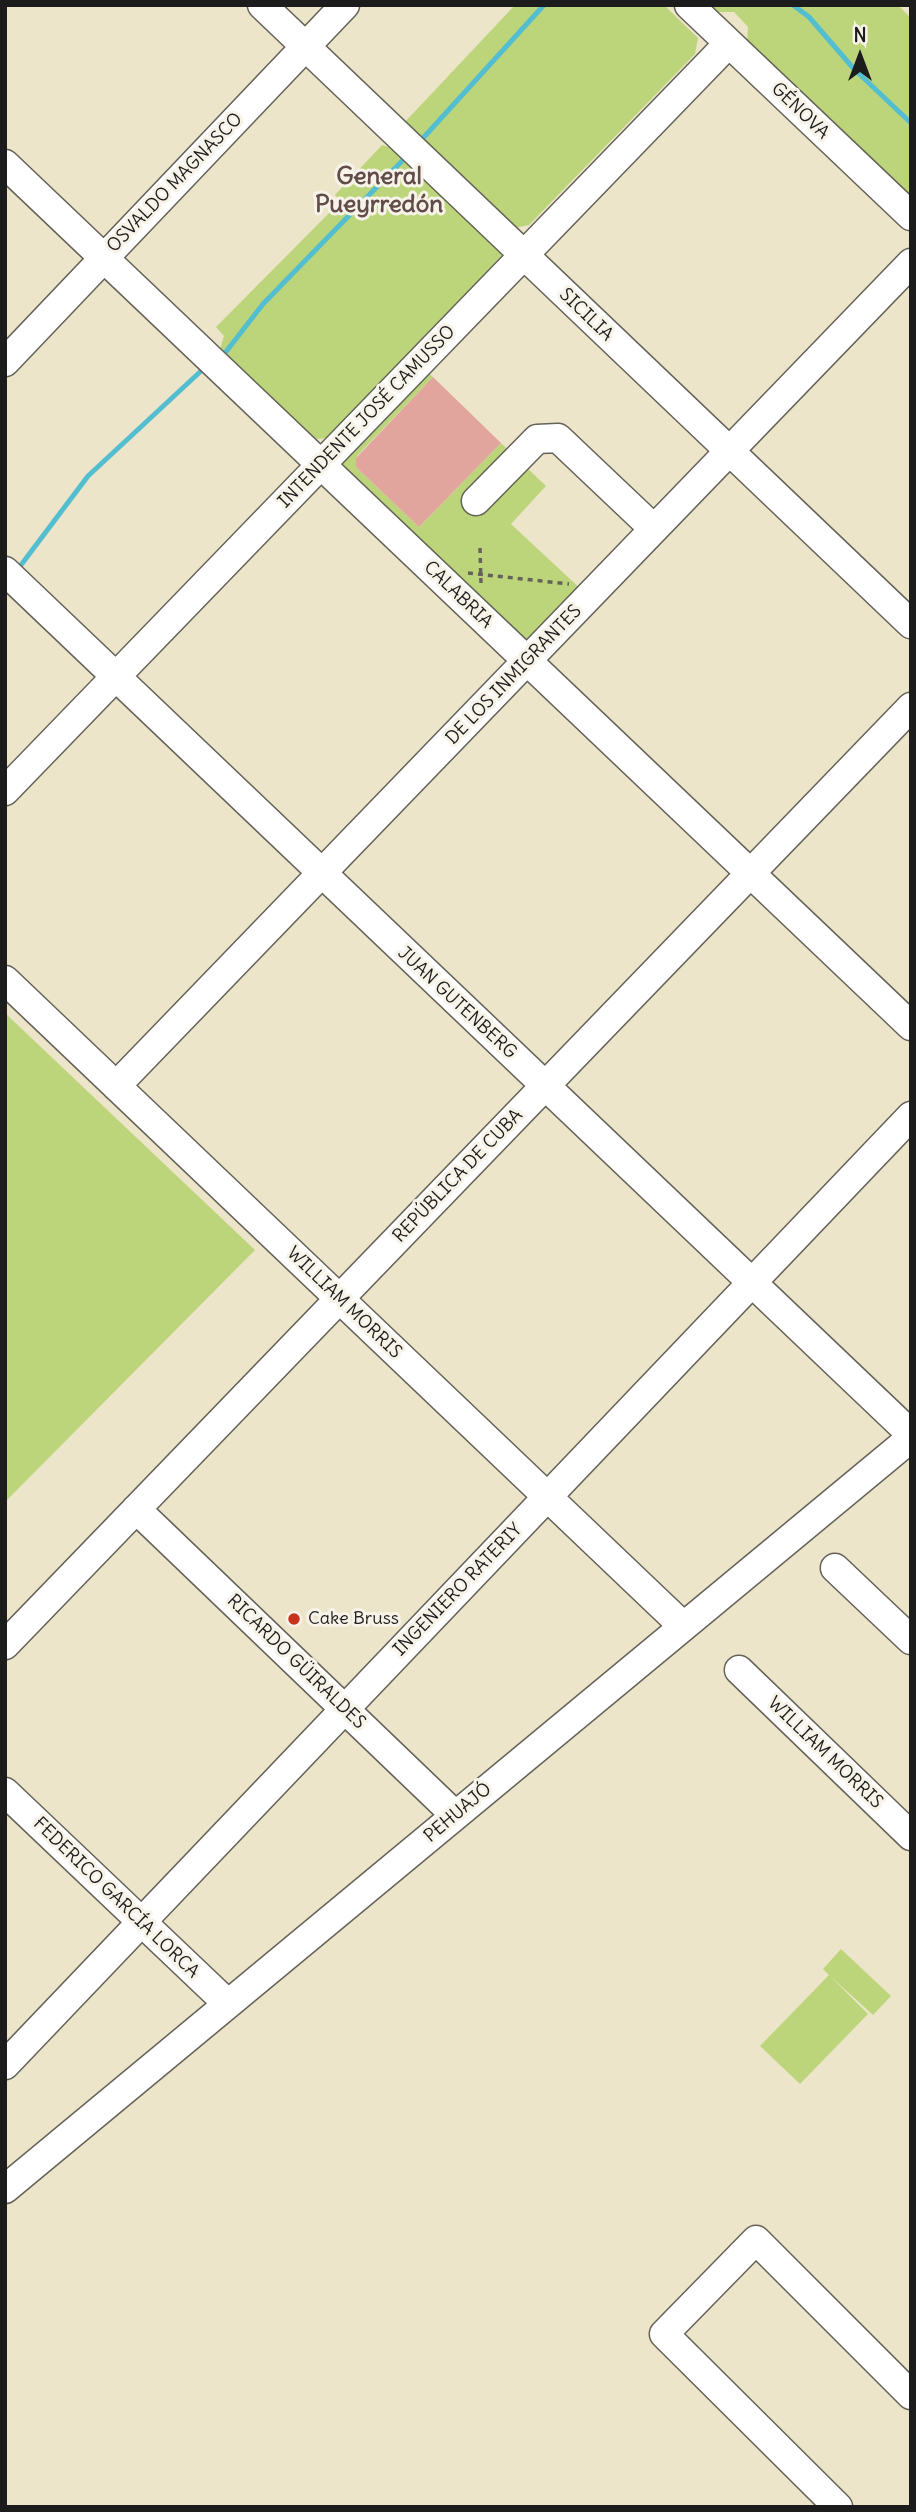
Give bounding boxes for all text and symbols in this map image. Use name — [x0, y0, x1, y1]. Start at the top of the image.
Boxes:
north arrow — [825, 21, 895, 91]
text: N — [853, 23, 867, 47]
street label: GÉNOVA — [767, 78, 833, 144]
street label: OSVALDO MAGNASCO — [103, 109, 247, 257]
district label: General Pueyrredón — [315, 163, 443, 219]
street label: SICILIA — [555, 284, 617, 346]
street label: INTENDENTE JOSÉ CAMUSSO — [274, 321, 460, 513]
street label: CALABRIA — [419, 557, 497, 633]
street label: DE LOS INMIGRANTES — [442, 601, 586, 749]
street label: JUAN GUTENBERG — [393, 942, 521, 1064]
street label: REPÚBLICA DE CUBA — [389, 1105, 527, 1247]
street label: WILLIAM MORRIS — [282, 1243, 406, 1363]
street label: INGENIERO RATERIY — [389, 1519, 527, 1661]
street label: RICARDO GÜIRALDES — [222, 1590, 370, 1734]
place label: Cake Bruss — [308, 1608, 399, 1630]
marker: Cake Bruss — [286, 1611, 302, 1627]
street label: WILLIAM MORRIS — [763, 1693, 887, 1813]
street label: PEHUAJÓ — [420, 1779, 496, 1847]
street label: FEDERICO GARCÍA LORCA — [29, 1813, 203, 1983]

